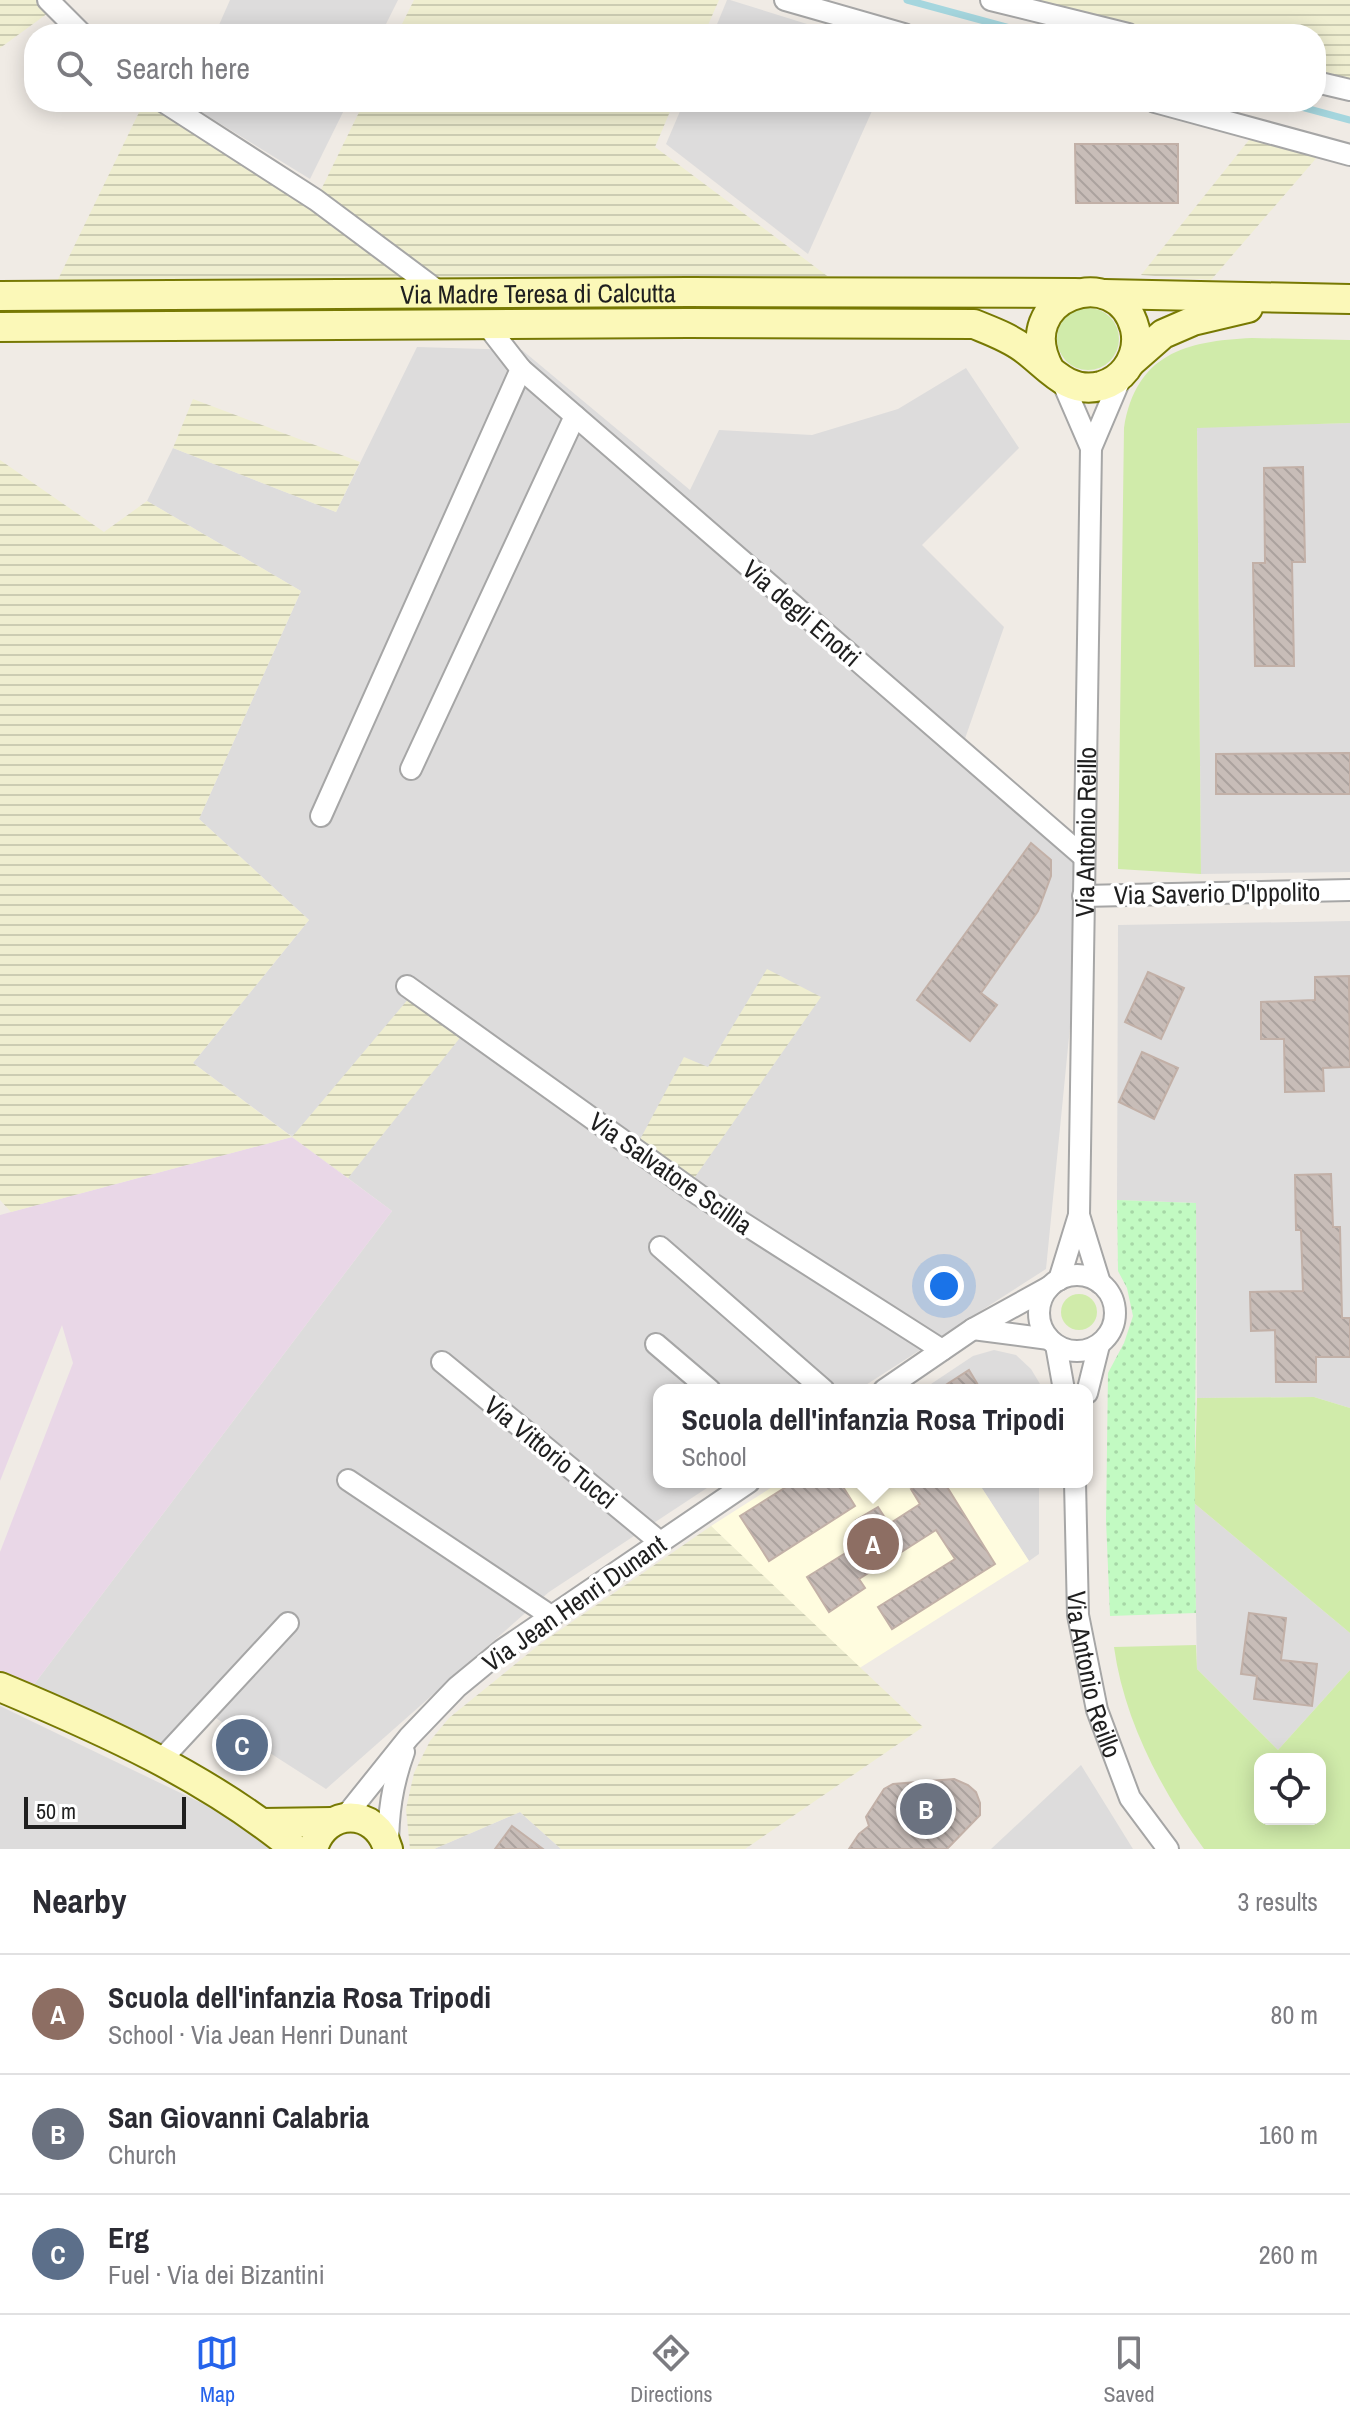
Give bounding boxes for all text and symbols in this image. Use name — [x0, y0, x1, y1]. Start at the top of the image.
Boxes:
search box — [24, 24, 1326, 112]
icon: search — [52, 46, 96, 90]
text: Search here — [116, 48, 250, 88]
street label: Via Madre Teresa di Calcutta — [400, 275, 676, 311]
street label: Via degli Enotri — [735, 552, 869, 674]
street label: Via Antonio Reillo — [1066, 747, 1104, 918]
street label: Via Saverio D'Ippolito — [1114, 874, 1320, 912]
street label: Via Salvatore Scillìa — [582, 1104, 760, 1242]
your location — [924, 1266, 964, 1306]
popup — [653, 1384, 1093, 1488]
street label: Via Vittorio Tucci — [477, 1387, 625, 1517]
text: Scuola dell'infanzia Rosa Tripodi — [681, 1399, 1065, 1439]
text: School — [681, 1439, 747, 1474]
pin: A — [847, 1514, 899, 1574]
street label: Via Jean Henri Dunant — [475, 1527, 673, 1679]
street label: Via Antonio Reillo — [1060, 1590, 1131, 1762]
pin: C — [216, 1715, 268, 1775]
map controls — [1254, 1753, 1326, 1825]
button: locate — [1254, 1753, 1326, 1825]
pin: B — [900, 1779, 952, 1839]
scale bar — [24, 1793, 186, 1829]
text: 50 m — [36, 1796, 76, 1826]
text: Nearby — [32, 1878, 127, 1924]
text: 3 results — [1237, 1884, 1318, 1919]
text: Scuola dell'infanzia Rosa Tripodi — [108, 1977, 491, 2017]
text: A — [50, 1997, 66, 2032]
text: 80 m — [1271, 1997, 1318, 2032]
text: School · Via Jean Henri Dunant — [108, 2017, 408, 2052]
text: San Giovanni Calabria — [108, 2097, 369, 2137]
text: B — [50, 2117, 66, 2152]
text: 160 m — [1259, 2117, 1318, 2152]
text: Church — [108, 2137, 177, 2172]
text: Erg — [108, 2217, 149, 2257]
text: C — [50, 2237, 66, 2272]
text: 260 m — [1259, 2237, 1318, 2272]
text: Fuel · Via dei Bizantini — [108, 2257, 325, 2292]
tab: Map — [195, 2331, 239, 2409]
tab: Directions — [630, 2331, 713, 2409]
tab: Saved — [1103, 2331, 1155, 2409]

